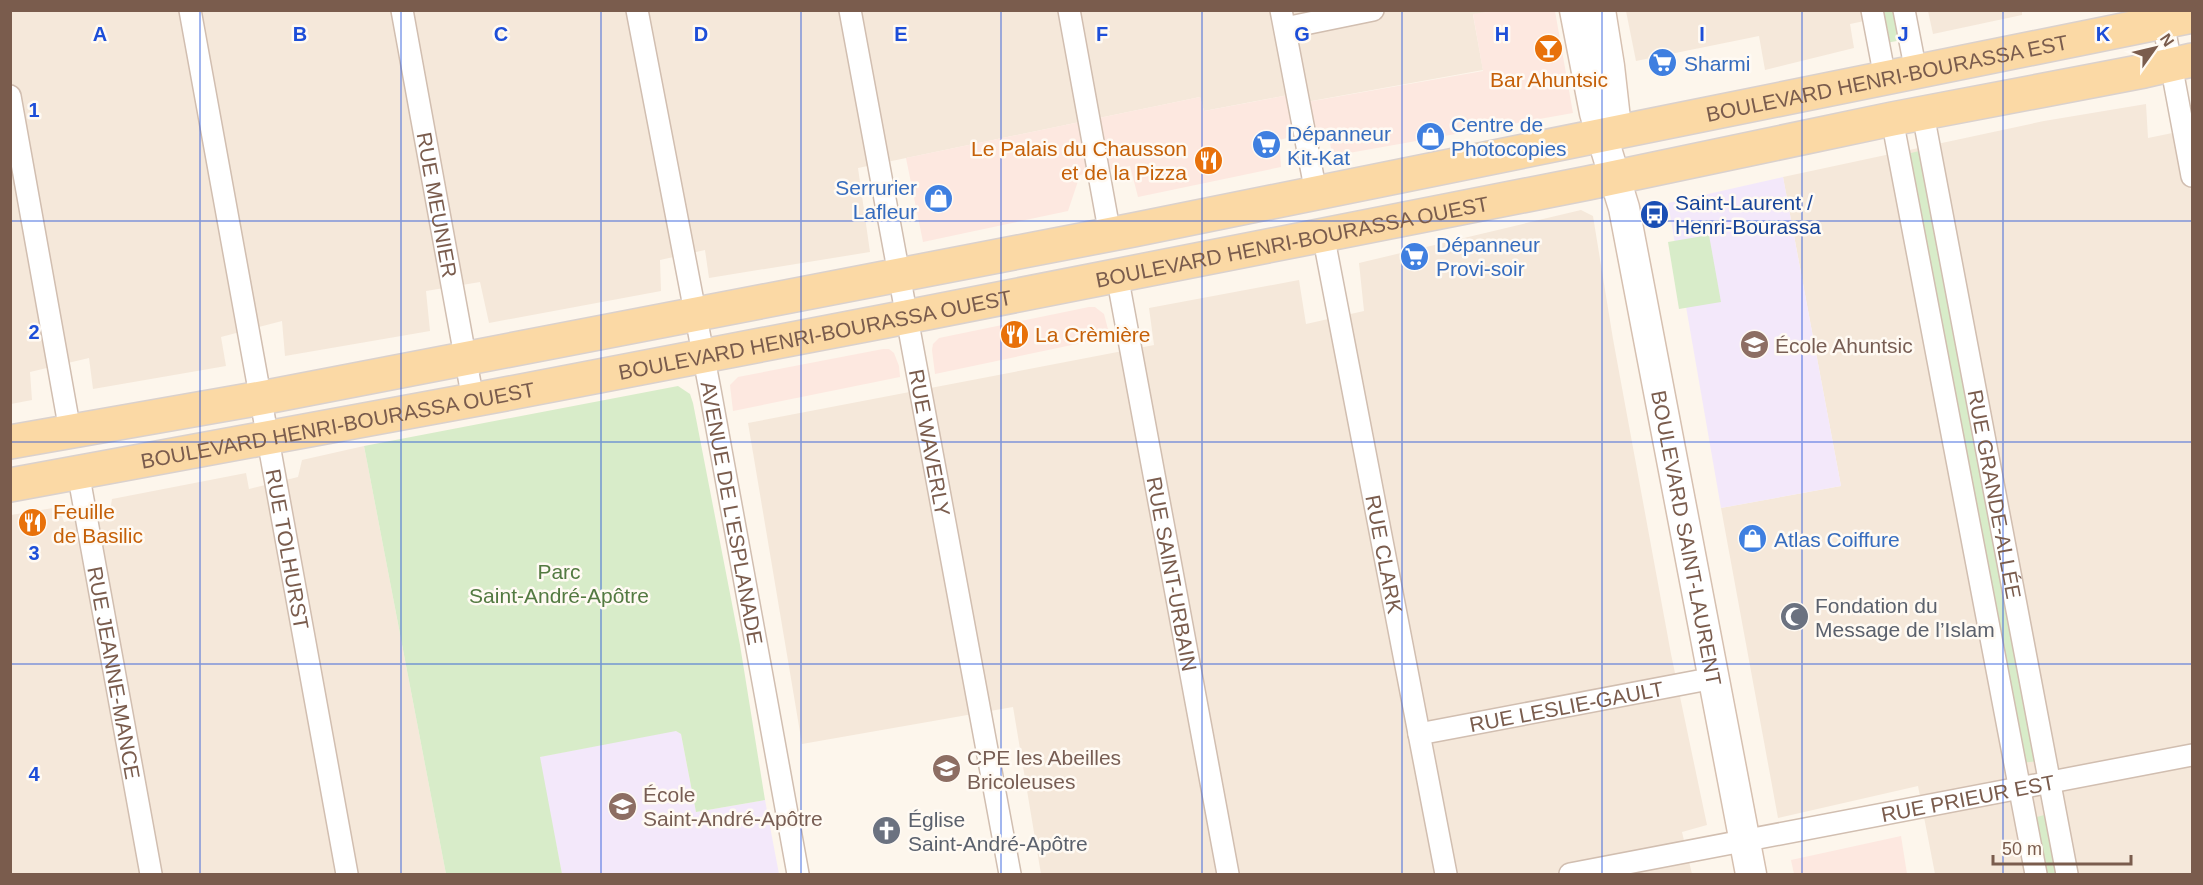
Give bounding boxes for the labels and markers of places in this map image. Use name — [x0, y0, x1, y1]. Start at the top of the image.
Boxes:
bar icon: Bar Ahuntsic — [1533, 32, 1565, 64]
supermarket icon: Sharmi — [1647, 47, 1679, 79]
place label: Sharmi — [1684, 52, 1751, 75]
place label: Bar Ahuntsic — [1490, 68, 1608, 91]
place label: Centre de Photocopies — [1451, 113, 1567, 160]
shop icon: Centre de Photocopies — [1414, 120, 1446, 152]
place label: Dépanneur Kit-Kat — [1287, 122, 1391, 169]
supermarket icon: Dépanneur Kit-Kat — [1250, 129, 1282, 161]
place label: Le Palais du Chausson et de la Pizza — [971, 137, 1187, 184]
restaurant icon: Le Palais du Chausson et de la Pizza — [1192, 144, 1224, 176]
place label: Serrurier Lafleur — [835, 176, 917, 223]
shop icon: Serrurier Lafleur — [922, 183, 954, 215]
place label: Saint-Laurent / Henri-Bourassa — [1675, 191, 1821, 238]
bus stop icon: Saint-Laurent / Henri-Bourassa — [1638, 198, 1670, 230]
place label: Dépanneur Provi-soir — [1436, 233, 1540, 280]
supermarket icon: Dépanneur Provi-soir — [1399, 240, 1431, 272]
restaurant icon: La Crèmière — [998, 318, 1030, 350]
place label: La Crèmière — [1035, 323, 1151, 346]
school or university icon: École Ahuntsic — [1738, 329, 1770, 361]
place label: École Ahuntsic — [1775, 334, 1913, 357]
place label: Feuille de Basilic — [53, 500, 143, 547]
restaurant icon: Feuille de Basilic — [16, 507, 48, 539]
shop icon: Atlas Coiffure — [1737, 523, 1769, 555]
place label: Atlas Coiffure — [1774, 528, 1900, 551]
place label: Fondation du Message de l’Islam — [1815, 594, 1995, 641]
mosque icon: Fondation du Message de l’Islam — [1778, 601, 1810, 633]
place label: CPE les Abeilles Bricoleuses — [967, 746, 1121, 793]
school or university icon: CPE les Abeilles Bricoleuses — [930, 753, 962, 785]
place label: École Saint-André-Apôtre — [643, 783, 823, 830]
school or university icon: École Saint-André-Apôtre — [606, 790, 638, 822]
place label: Église Saint-André-Apôtre — [908, 808, 1088, 855]
church icon: Église Saint-André-Apôtre — [871, 815, 903, 847]

